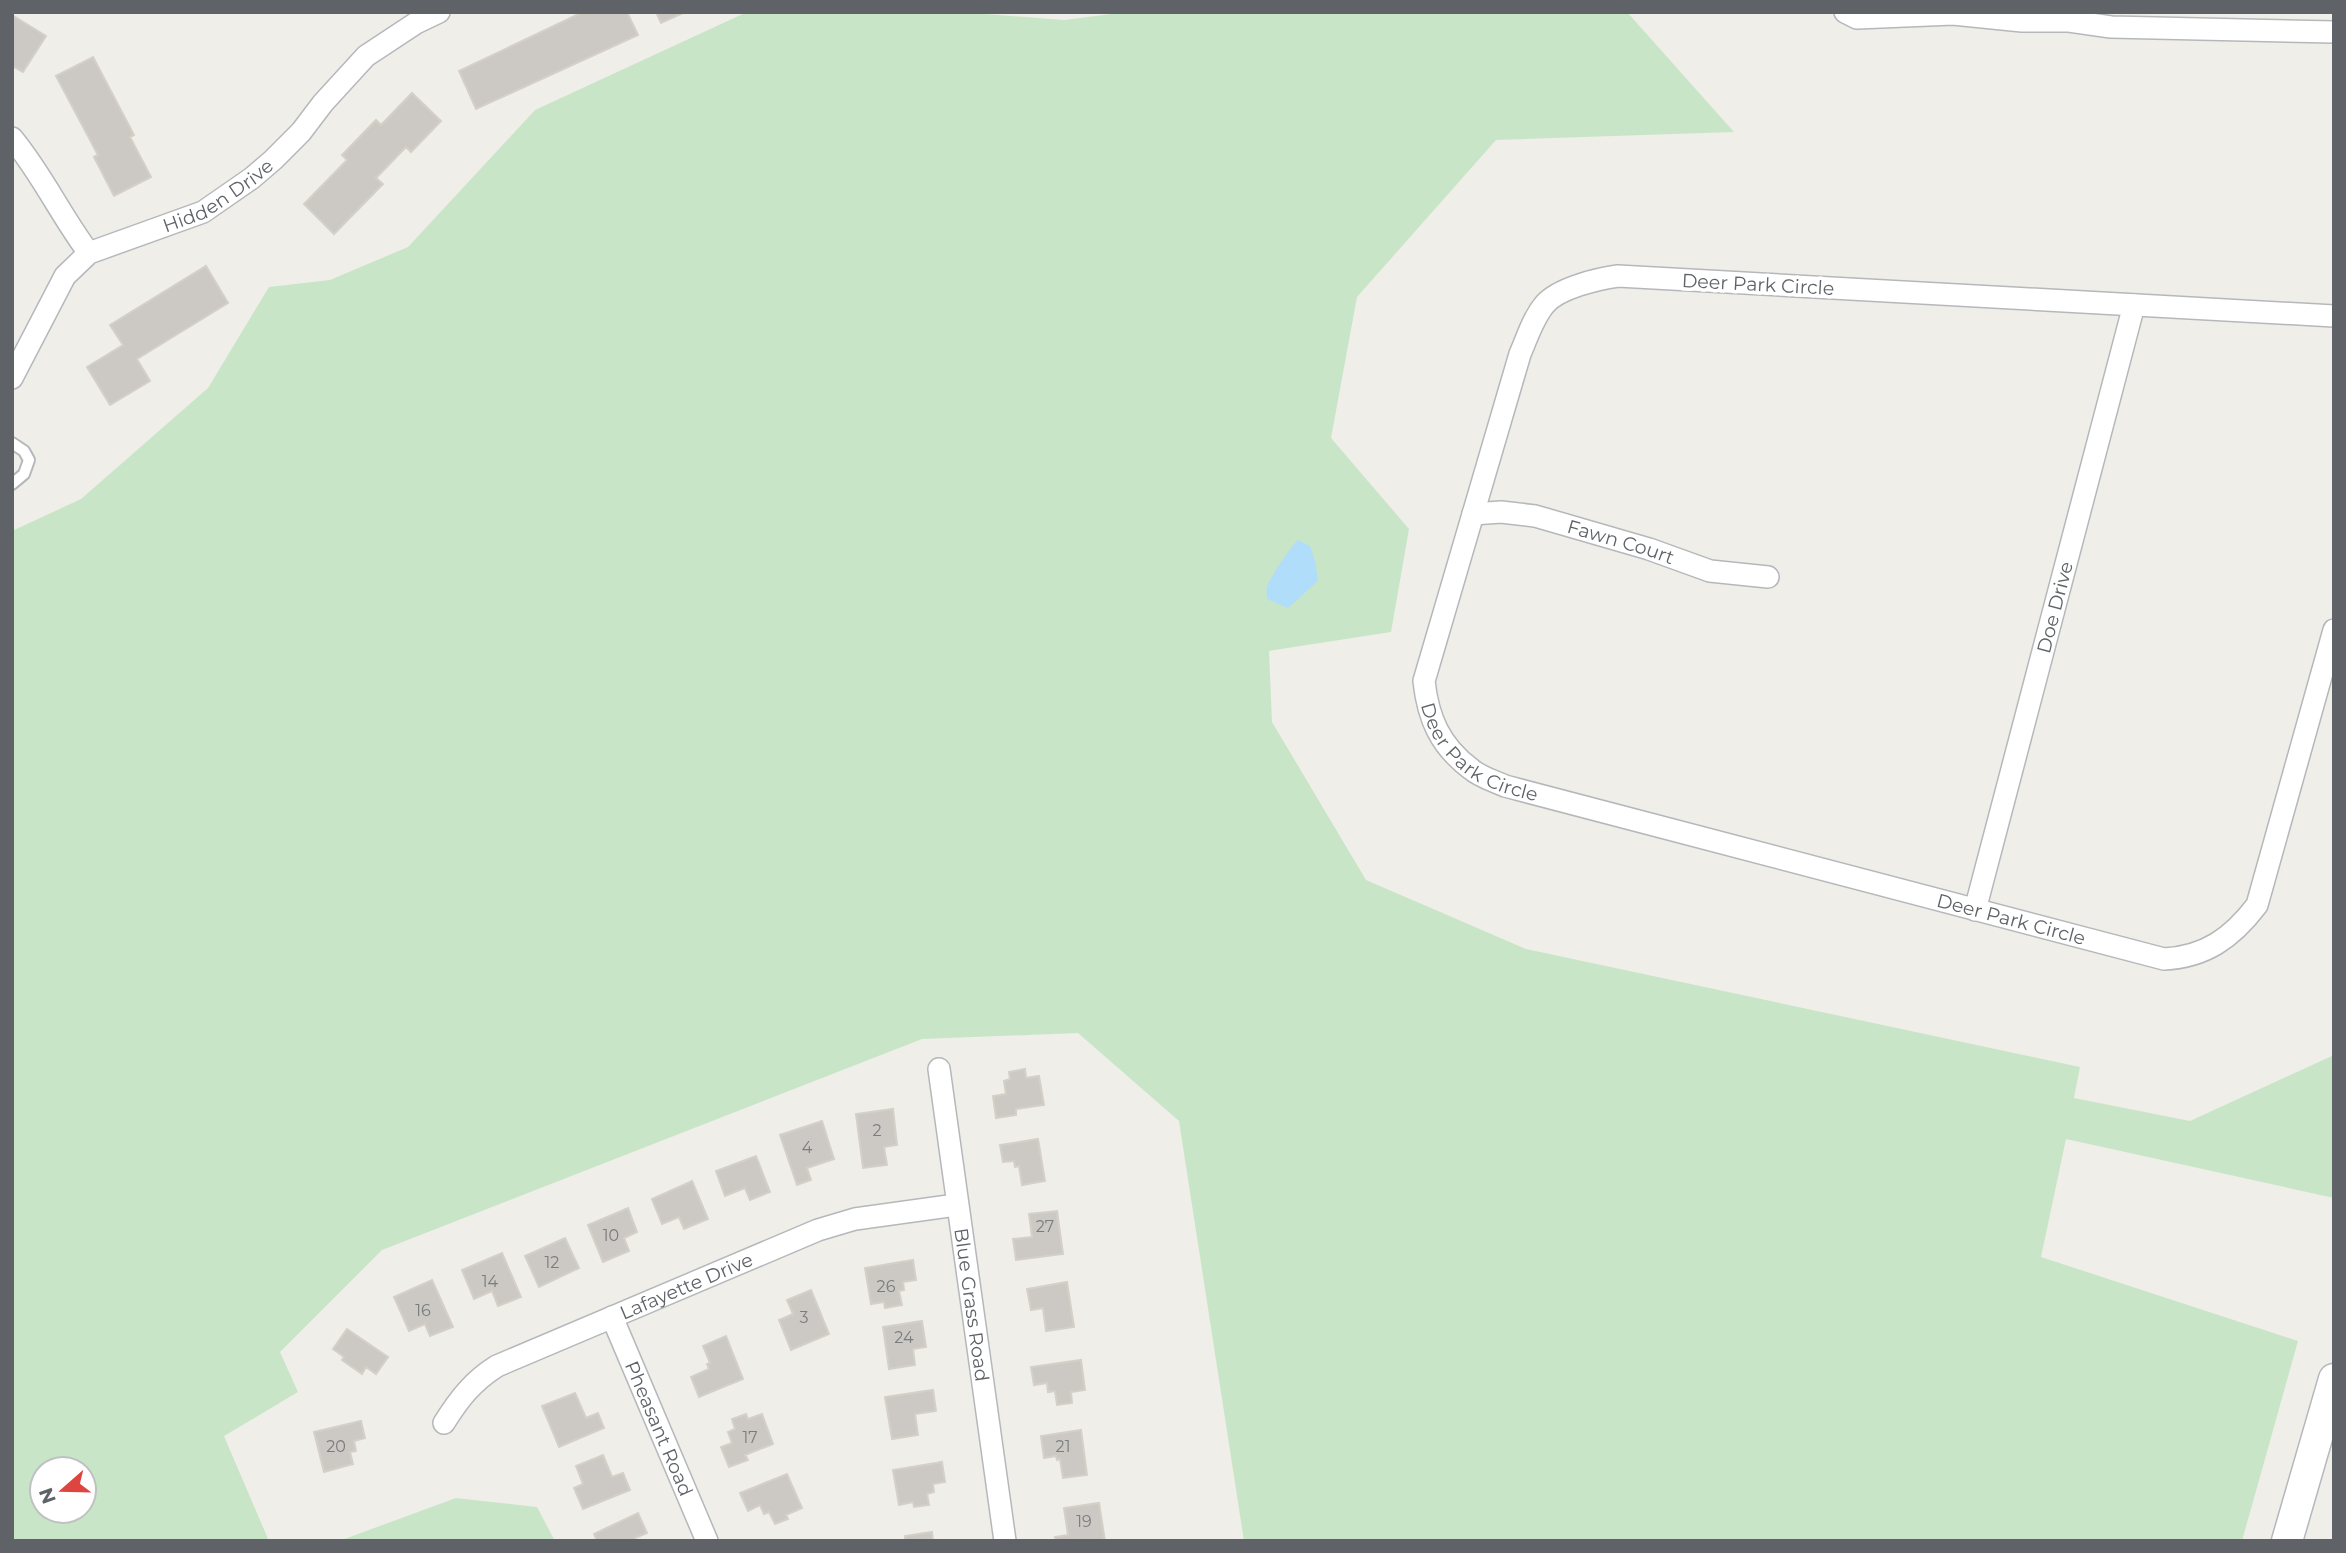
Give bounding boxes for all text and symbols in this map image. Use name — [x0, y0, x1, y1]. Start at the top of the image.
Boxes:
street label: Hidden Drive — [160, 154, 278, 238]
street label: Deer Park Circle — [1681, 269, 1835, 300]
street label: Fawn Court — [1565, 515, 1678, 569]
street label: Doe Drive — [2032, 559, 2078, 656]
street label: Deer Park Circle — [1416, 700, 1540, 806]
street label: Deer Park Circle — [1934, 889, 2088, 950]
house number: 2 — [872, 1121, 882, 1140]
house number: 4 — [802, 1138, 813, 1157]
house number: 27 — [1036, 1217, 1054, 1236]
house number: 10 — [603, 1226, 619, 1245]
street label: Blue Grass Road — [949, 1227, 994, 1383]
street label: Lafayette Drive — [616, 1248, 756, 1325]
house number: 12 — [545, 1253, 559, 1272]
house number: 14 — [482, 1272, 499, 1291]
house number: 26 — [877, 1277, 896, 1296]
house number: 16 — [415, 1301, 431, 1320]
house number: 3 — [799, 1308, 809, 1327]
house number: 24 — [894, 1328, 914, 1347]
street label: Pheasant Road — [620, 1357, 698, 1500]
house number: 17 — [742, 1428, 758, 1447]
house number: 20 — [326, 1437, 346, 1456]
house number: 21 — [1056, 1437, 1070, 1456]
north arrow — [28, 1455, 98, 1525]
text: N — [34, 1484, 61, 1507]
house number: 19 — [1076, 1512, 1092, 1531]

